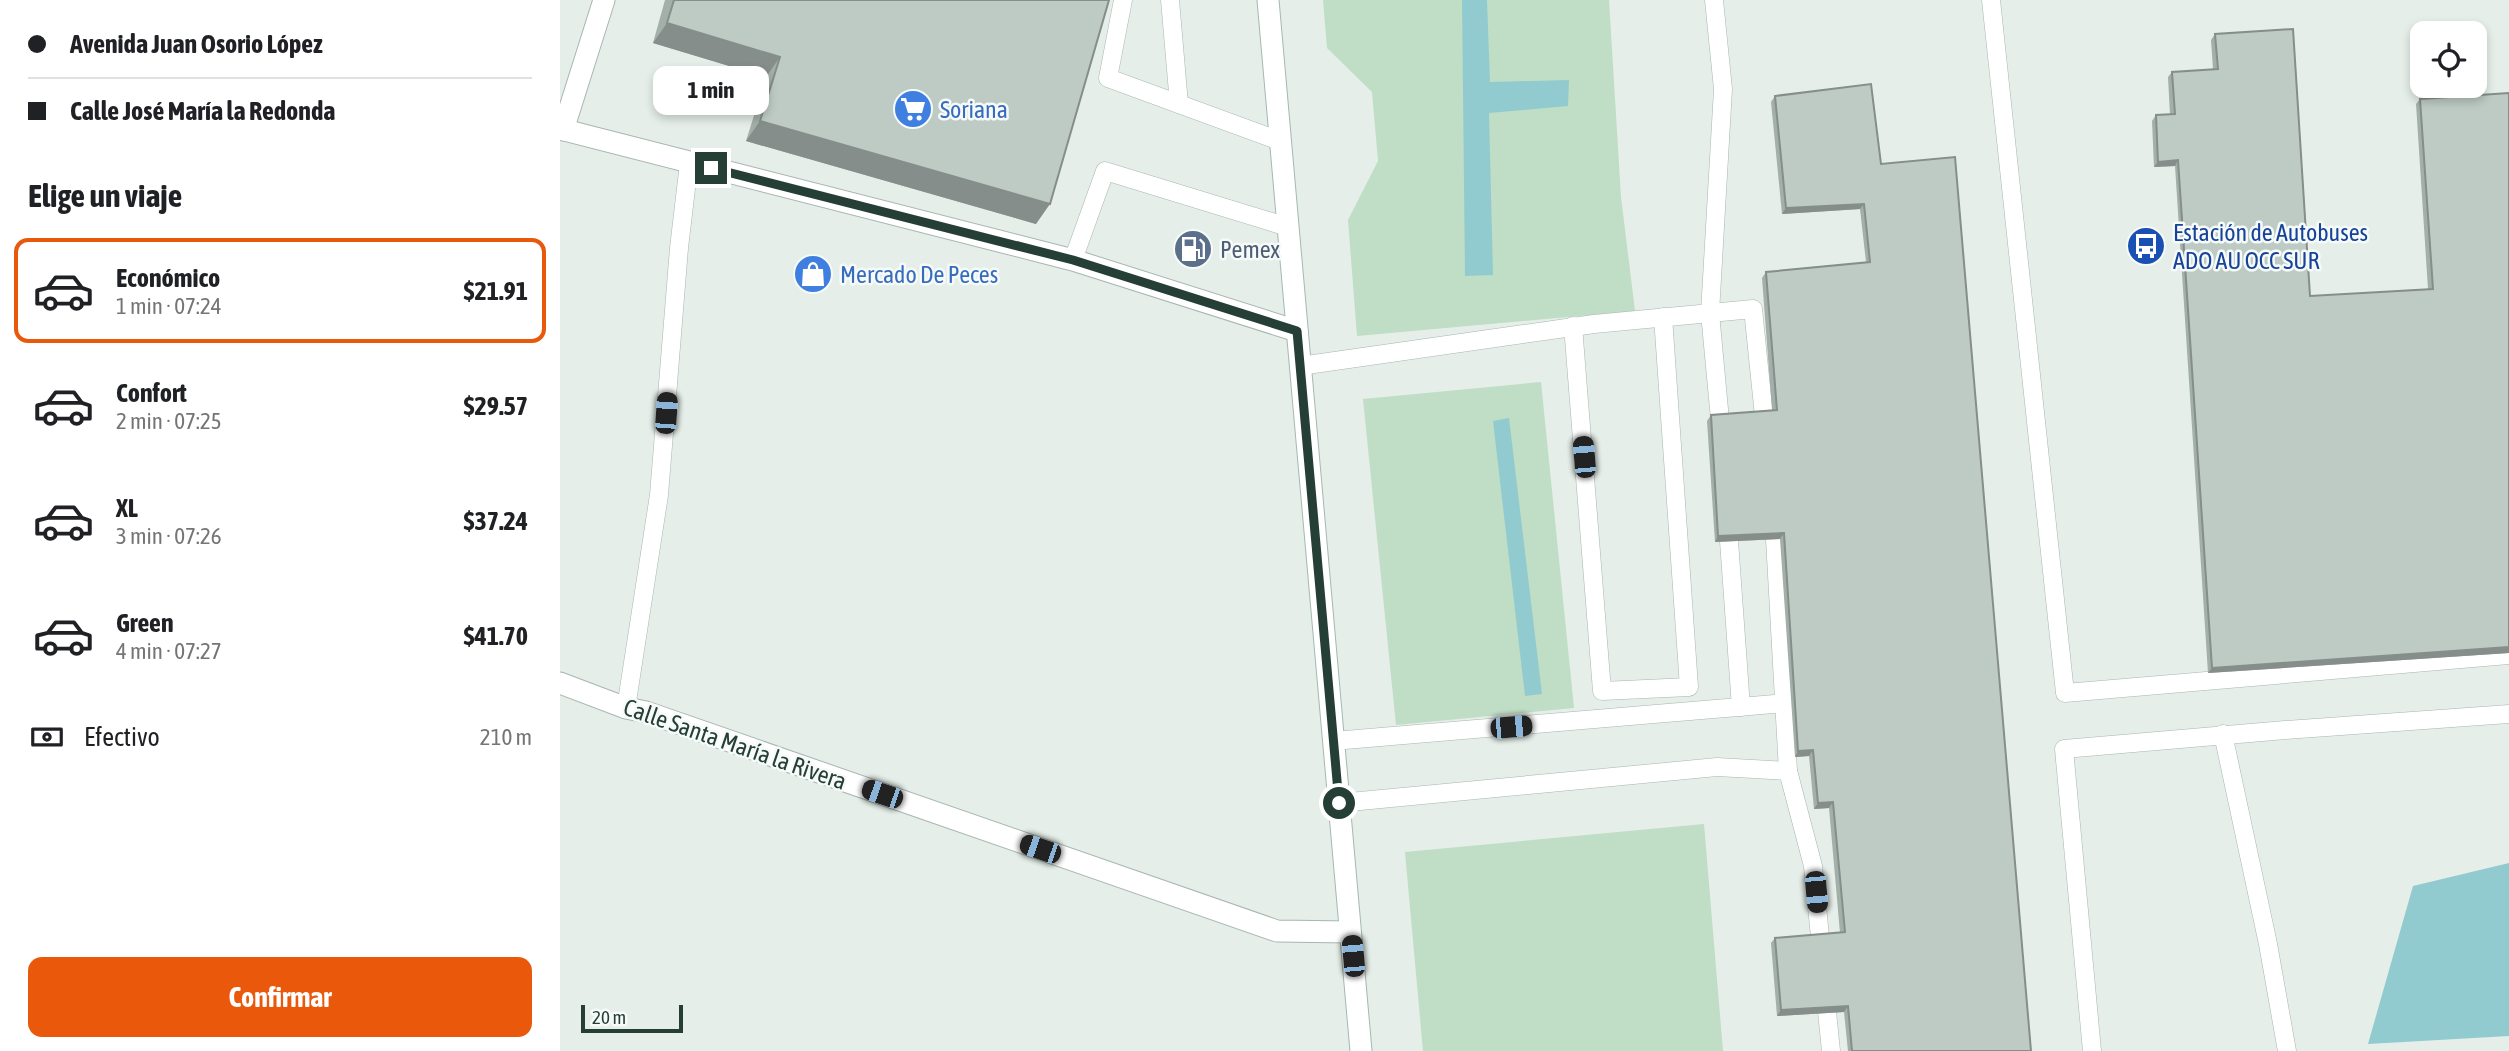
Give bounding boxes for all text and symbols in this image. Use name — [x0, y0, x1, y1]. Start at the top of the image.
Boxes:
map controls — [2410, 21, 2487, 98]
button: locate — [2410, 21, 2487, 98]
text: Avenida Juan Osorio López — [70, 29, 323, 59]
callout: 1 min — [653, 66, 769, 116]
text: 1 min — [688, 77, 734, 103]
supermarket icon: Soriana — [892, 88, 934, 130]
text: Calle José María la Redonda — [70, 96, 335, 126]
place label: Soriana — [940, 96, 1008, 123]
route end — [695, 152, 727, 184]
text: Elige un viaje — [28, 177, 182, 214]
place label: Estación de Autobuses ADO AU OCC SUR — [2173, 219, 2368, 274]
bus stop icon: Estación de Autobuses ADO AU OCC SUR — [2125, 225, 2167, 267]
fuel station icon: Pemex — [1172, 228, 1214, 270]
place label: Pemex — [1220, 236, 1280, 263]
shop icon: Mercado De Peces — [792, 253, 834, 295]
icon: car — [32, 259, 95, 322]
place label: Mercado De Peces — [840, 261, 998, 288]
text: Económico — [116, 263, 220, 293]
text: $21.91 — [464, 276, 528, 306]
text: 1 min · 07:24 — [116, 293, 222, 319]
icon: car — [32, 374, 95, 437]
text: Confort — [116, 378, 187, 408]
text: $29.57 — [464, 391, 528, 421]
car — [655, 391, 678, 435]
text: 2 min · 07:25 — [116, 408, 222, 434]
car — [1572, 435, 1597, 479]
icon: car — [32, 489, 95, 552]
text: XL — [116, 493, 138, 523]
text: $37.24 — [464, 506, 528, 536]
text: 3 min · 07:26 — [116, 523, 222, 549]
icon: car — [32, 604, 95, 667]
text: Green — [116, 608, 174, 638]
text: $41.70 — [464, 621, 528, 651]
text: 4 min · 07:27 — [116, 638, 222, 664]
street label: Calle Santa María la Rivera — [620, 693, 850, 795]
car — [1490, 715, 1533, 739]
icon: cash — [28, 718, 66, 756]
text: Efectivo — [84, 722, 160, 752]
text: 210 m — [480, 724, 532, 750]
car — [859, 777, 906, 811]
route start — [1323, 787, 1355, 819]
car — [1017, 832, 1064, 866]
car — [1804, 870, 1829, 914]
car — [1341, 934, 1366, 978]
button: Confirmar — [28, 957, 532, 1037]
scale bar — [581, 1002, 682, 1034]
text: 20 m — [592, 1006, 626, 1028]

